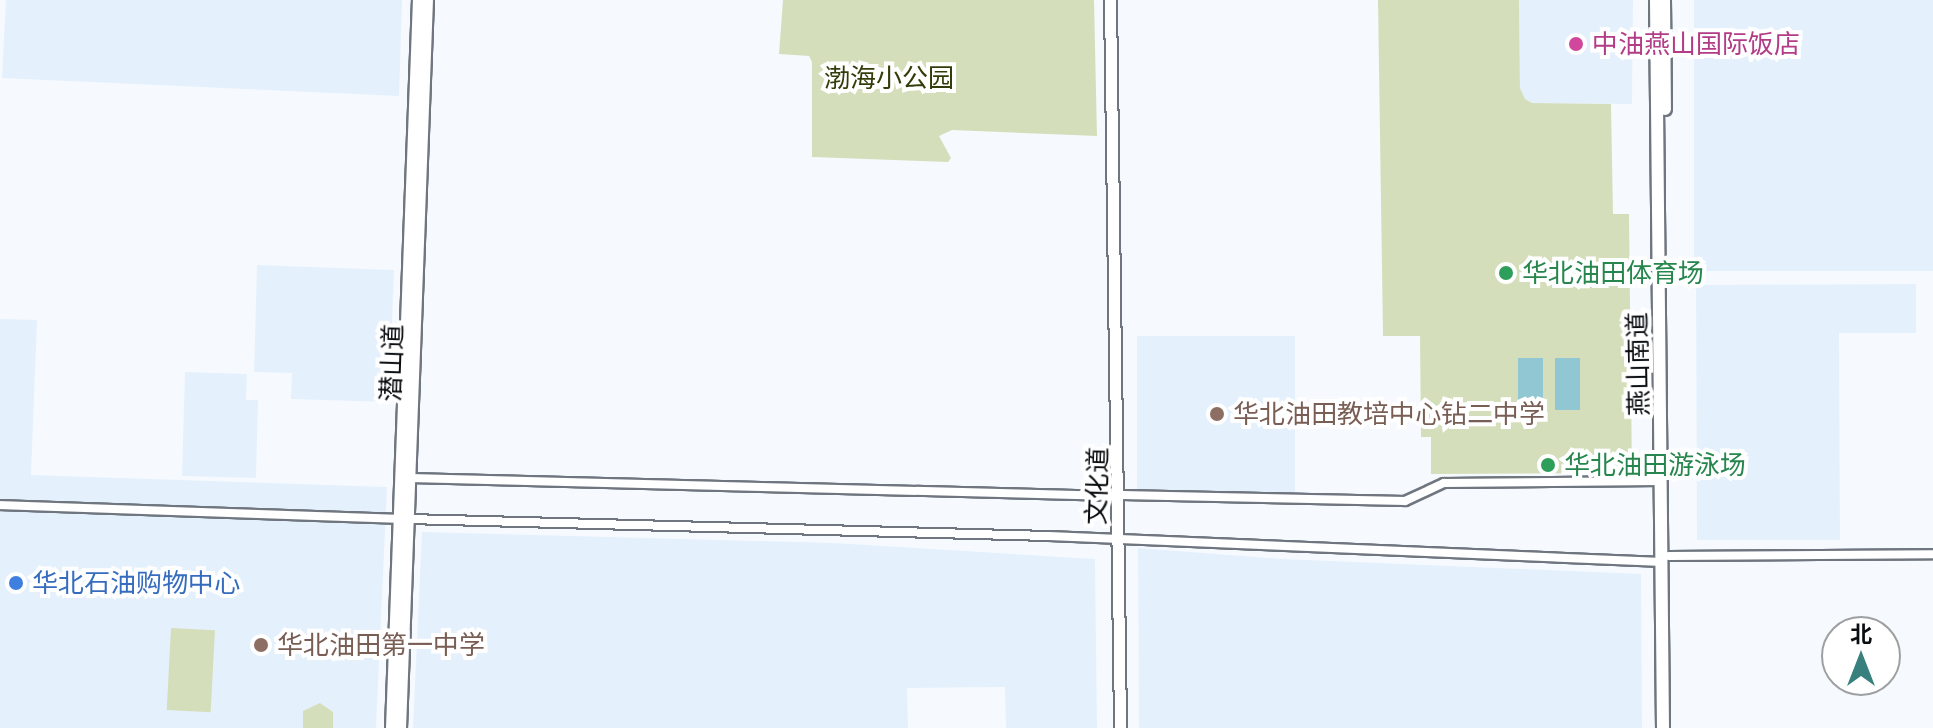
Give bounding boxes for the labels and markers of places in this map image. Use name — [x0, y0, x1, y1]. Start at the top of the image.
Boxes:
place label: 中油燕山国际饭店 — [1592, 28, 1800, 60]
marker: 中油燕山国际饭店 — [1567, 35, 1585, 53]
place label: 华北油田体育场 — [1522, 257, 1704, 289]
marker: 华北油田体育场 — [1497, 264, 1515, 282]
place label: 华北油田教培中心钻二中学 — [1233, 398, 1545, 430]
marker: 华北油田教培中心钻二中学 — [1208, 405, 1226, 423]
place label: 华北油田游泳场 — [1564, 449, 1746, 481]
marker: 华北油田游泳场 — [1539, 456, 1557, 474]
place label: 华北石油购物中心 — [32, 567, 240, 599]
marker: 华北石油购物中心 — [7, 574, 25, 592]
place label: 华北油田第一中学 — [277, 629, 485, 661]
marker: 华北油田第一中学 — [252, 636, 270, 654]

